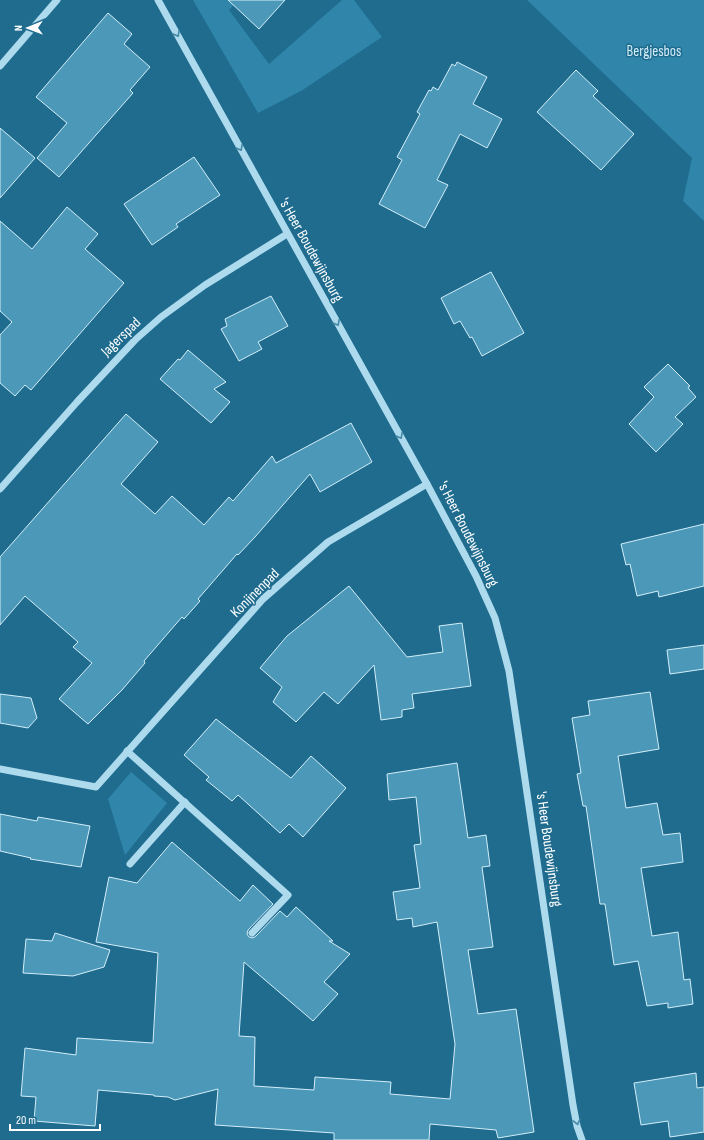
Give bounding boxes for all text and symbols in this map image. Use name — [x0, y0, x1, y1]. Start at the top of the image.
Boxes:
north arrow — [8, 8, 48, 48]
text: N — [12, 25, 25, 31]
one-way arrow — [172, 30, 180, 37]
park label: Bergjesbos — [627, 42, 681, 61]
one-way arrow — [235, 144, 242, 151]
street label: 's Heer Boudewijnsburg — [275, 195, 347, 305]
street label: Jagerspad — [96, 313, 145, 361]
one-way arrow — [332, 319, 339, 326]
one-way arrow — [396, 432, 403, 439]
street label: 's Heer Boudewijnsburg — [433, 478, 503, 590]
street label: Konijnenpad — [226, 564, 284, 622]
street label: 's Heer Boudewijnsburg — [532, 790, 566, 908]
scale bar — [10, 1106, 100, 1132]
text: 20 m — [16, 1113, 36, 1128]
one-way arrow — [572, 1119, 580, 1126]

